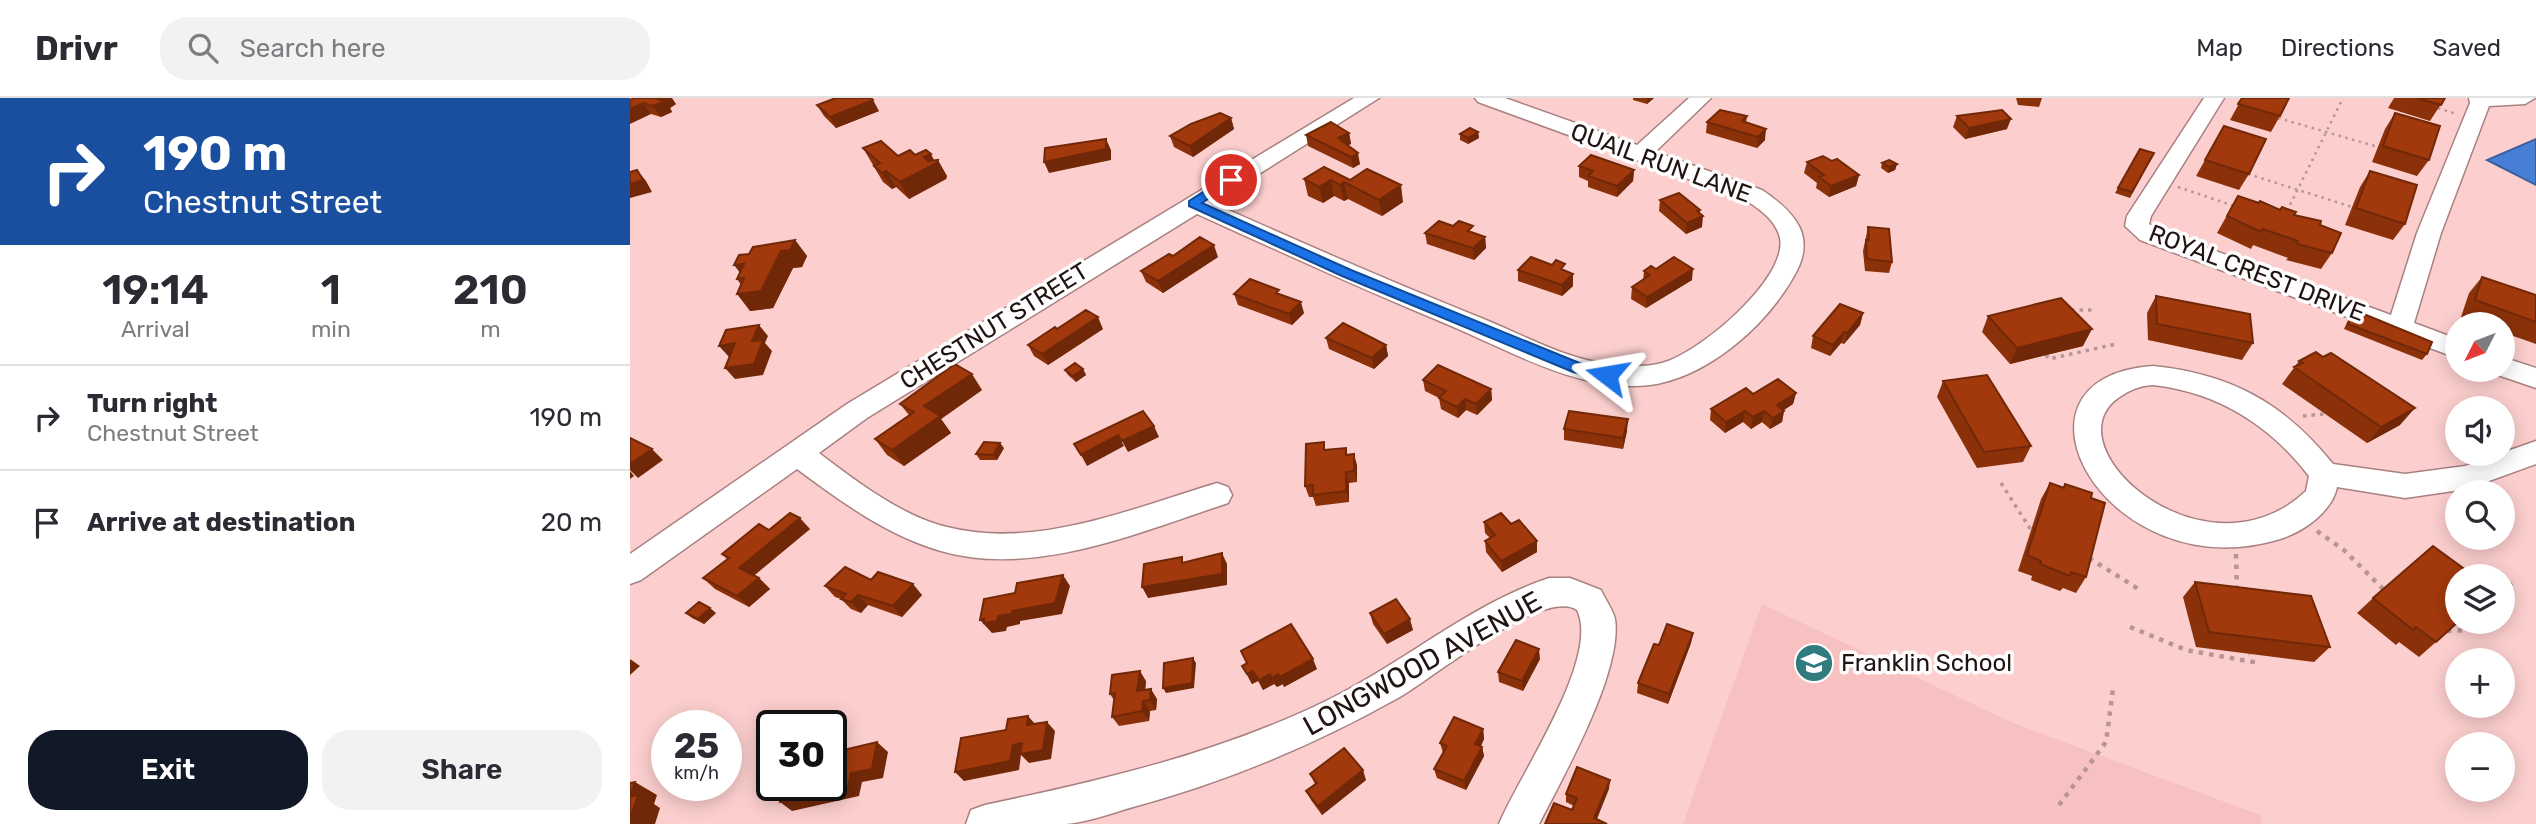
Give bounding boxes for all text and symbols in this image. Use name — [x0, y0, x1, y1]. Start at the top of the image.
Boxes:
search box — [160, 17, 650, 80]
text: Drivr — [35, 29, 118, 68]
icon: search — [184, 29, 222, 67]
text: Search here — [240, 33, 386, 64]
text: Map — [2196, 34, 2243, 62]
text: Directions — [2281, 34, 2394, 62]
text: Saved — [2432, 34, 2501, 62]
street label: QUAIL RUN LANE — [1567, 117, 1755, 209]
text: 190 m — [143, 124, 287, 182]
icon: right — [28, 126, 119, 217]
pin — [1201, 150, 1261, 210]
icon: arrive — [1212, 161, 1250, 199]
text: Chestnut Street — [143, 183, 382, 221]
street label: ROYAL CREST DRIVE — [2145, 219, 2369, 327]
street label: CHESTNUT STREET — [895, 257, 1093, 395]
text: 19:14 — [102, 265, 209, 315]
text: 1 — [321, 265, 341, 315]
text: 210 — [453, 265, 528, 315]
north arrow — [2445, 312, 2515, 382]
map controls — [2445, 312, 2515, 802]
text: Arrival — [121, 315, 190, 343]
text: min — [311, 315, 351, 343]
text: m — [480, 315, 501, 343]
position arrow — [1570, 338, 1644, 412]
text: Turn right — [87, 388, 217, 419]
button: sound — [2445, 396, 2515, 466]
icon: right — [28, 399, 66, 437]
text: 190 m — [529, 402, 602, 433]
text: Chestnut Street — [87, 419, 259, 447]
button: search — [2445, 480, 2515, 550]
icon: arrive — [28, 504, 66, 542]
text: Arrive at destination — [87, 507, 355, 538]
text: 20 m — [541, 507, 602, 538]
button: layers — [2445, 564, 2515, 634]
street label: LONGWOOD AVENUE — [1297, 584, 1547, 743]
school or university icon: Franklin School — [1793, 642, 1835, 684]
button: + — [2445, 648, 2515, 718]
place label: Franklin School — [1841, 649, 2012, 677]
speed limit sign: 30 — [756, 710, 847, 801]
text: 25 — [674, 725, 719, 767]
button: Exit — [28, 730, 308, 810]
button: Share — [322, 730, 602, 810]
button: − — [2445, 732, 2515, 802]
text: km/h — [674, 762, 719, 784]

